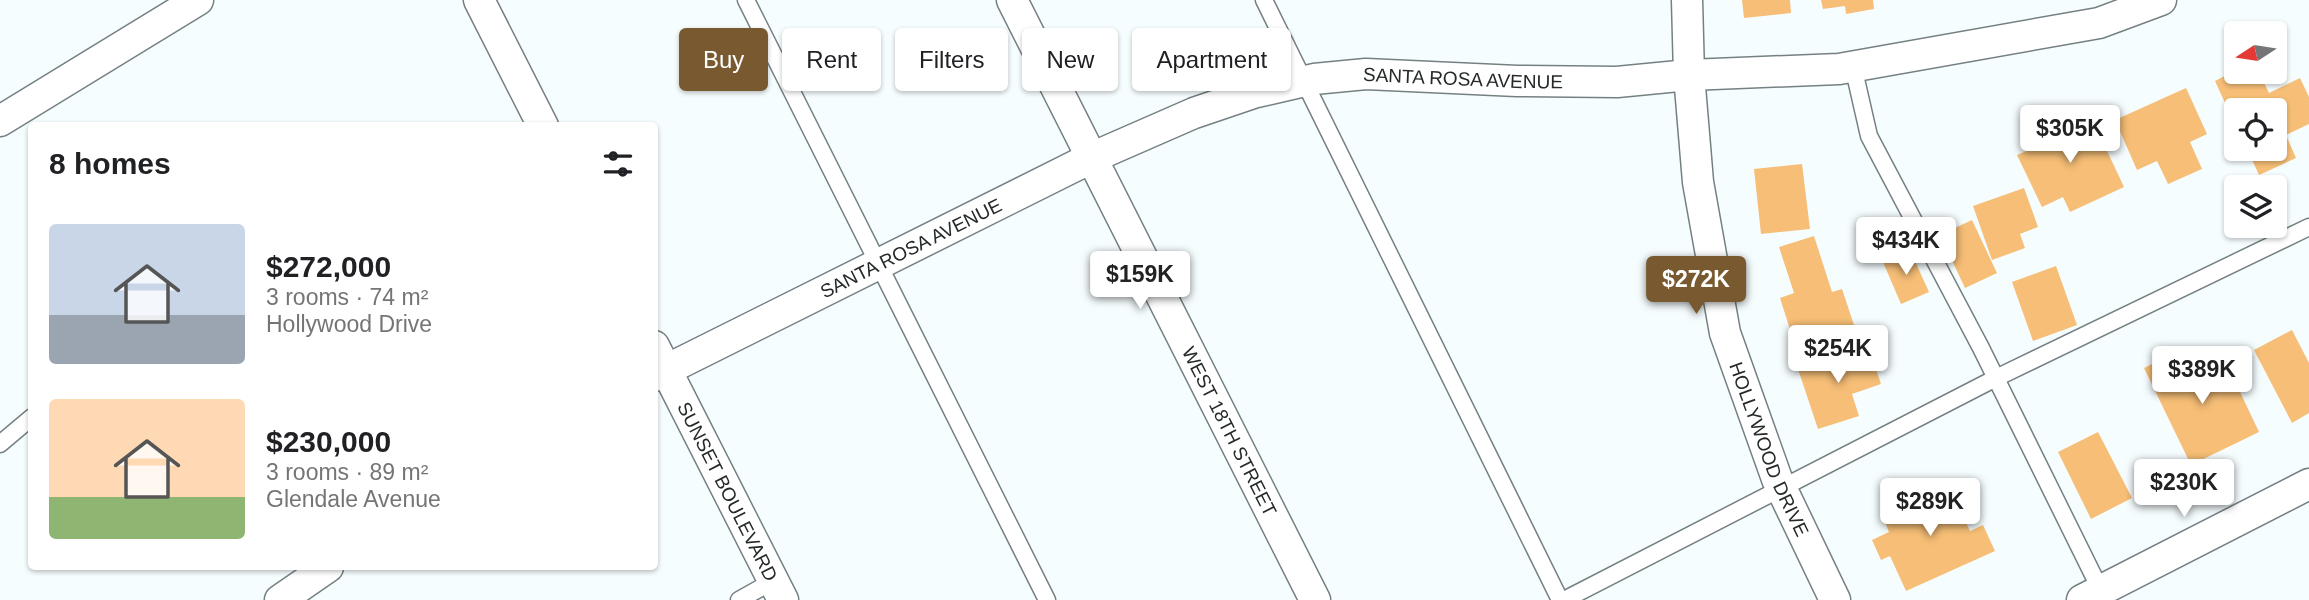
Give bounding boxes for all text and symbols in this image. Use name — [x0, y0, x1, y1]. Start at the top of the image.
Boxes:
north arrow — [2224, 21, 2287, 84]
map controls — [2224, 21, 2287, 238]
chip: Buy — [679, 28, 768, 91]
chip: Rent — [782, 28, 881, 91]
chip: Filters — [895, 28, 1008, 91]
chip: New — [1022, 28, 1118, 91]
chip: Apartment — [1132, 28, 1291, 91]
street label: SANTA ROSA AVENUE — [1363, 64, 1563, 92]
button: locate — [2224, 98, 2287, 161]
pin: $305K — [2021, 106, 2119, 165]
text: $305K — [2036, 115, 2104, 141]
icon: filters — [599, 145, 637, 183]
text: 8 homes — [49, 147, 171, 180]
button: layers — [2224, 175, 2287, 238]
street label: SANTA ROSA AVENUE — [817, 194, 1005, 302]
pin: $434K — [1857, 218, 1955, 277]
text: $434K — [1872, 227, 1940, 253]
text: $272,000 — [266, 250, 391, 283]
icon: home — [105, 252, 189, 336]
pin: $159K — [1091, 252, 1189, 311]
pin: $272K — [1647, 256, 1745, 316]
text: $159K — [1106, 261, 1174, 287]
text: $272K — [1662, 266, 1730, 292]
text: 3 rooms · 74 m² — [266, 284, 428, 310]
text: Hollywood Drive — [266, 311, 432, 337]
pin: $254K — [1789, 326, 1887, 385]
text: $254K — [1804, 335, 1872, 361]
street label: WEST 18TH STREET — [1178, 343, 1281, 520]
pin: $389K — [2153, 346, 2251, 406]
text: $389K — [2168, 356, 2236, 382]
street label: HOLLYWOOD DRIVE — [1725, 359, 1813, 540]
street label: SUNSET BOULEVARD — [673, 399, 782, 585]
text: $230,000 — [266, 425, 391, 458]
icon: home — [105, 427, 189, 511]
text: 3 rooms · 89 m² — [266, 459, 428, 485]
pin: $230K — [2135, 460, 2233, 519]
text: $230K — [2150, 469, 2218, 495]
pin: $289K — [1881, 478, 1979, 538]
text: Glendale Avenue — [266, 486, 441, 512]
text: $289K — [1896, 488, 1964, 514]

